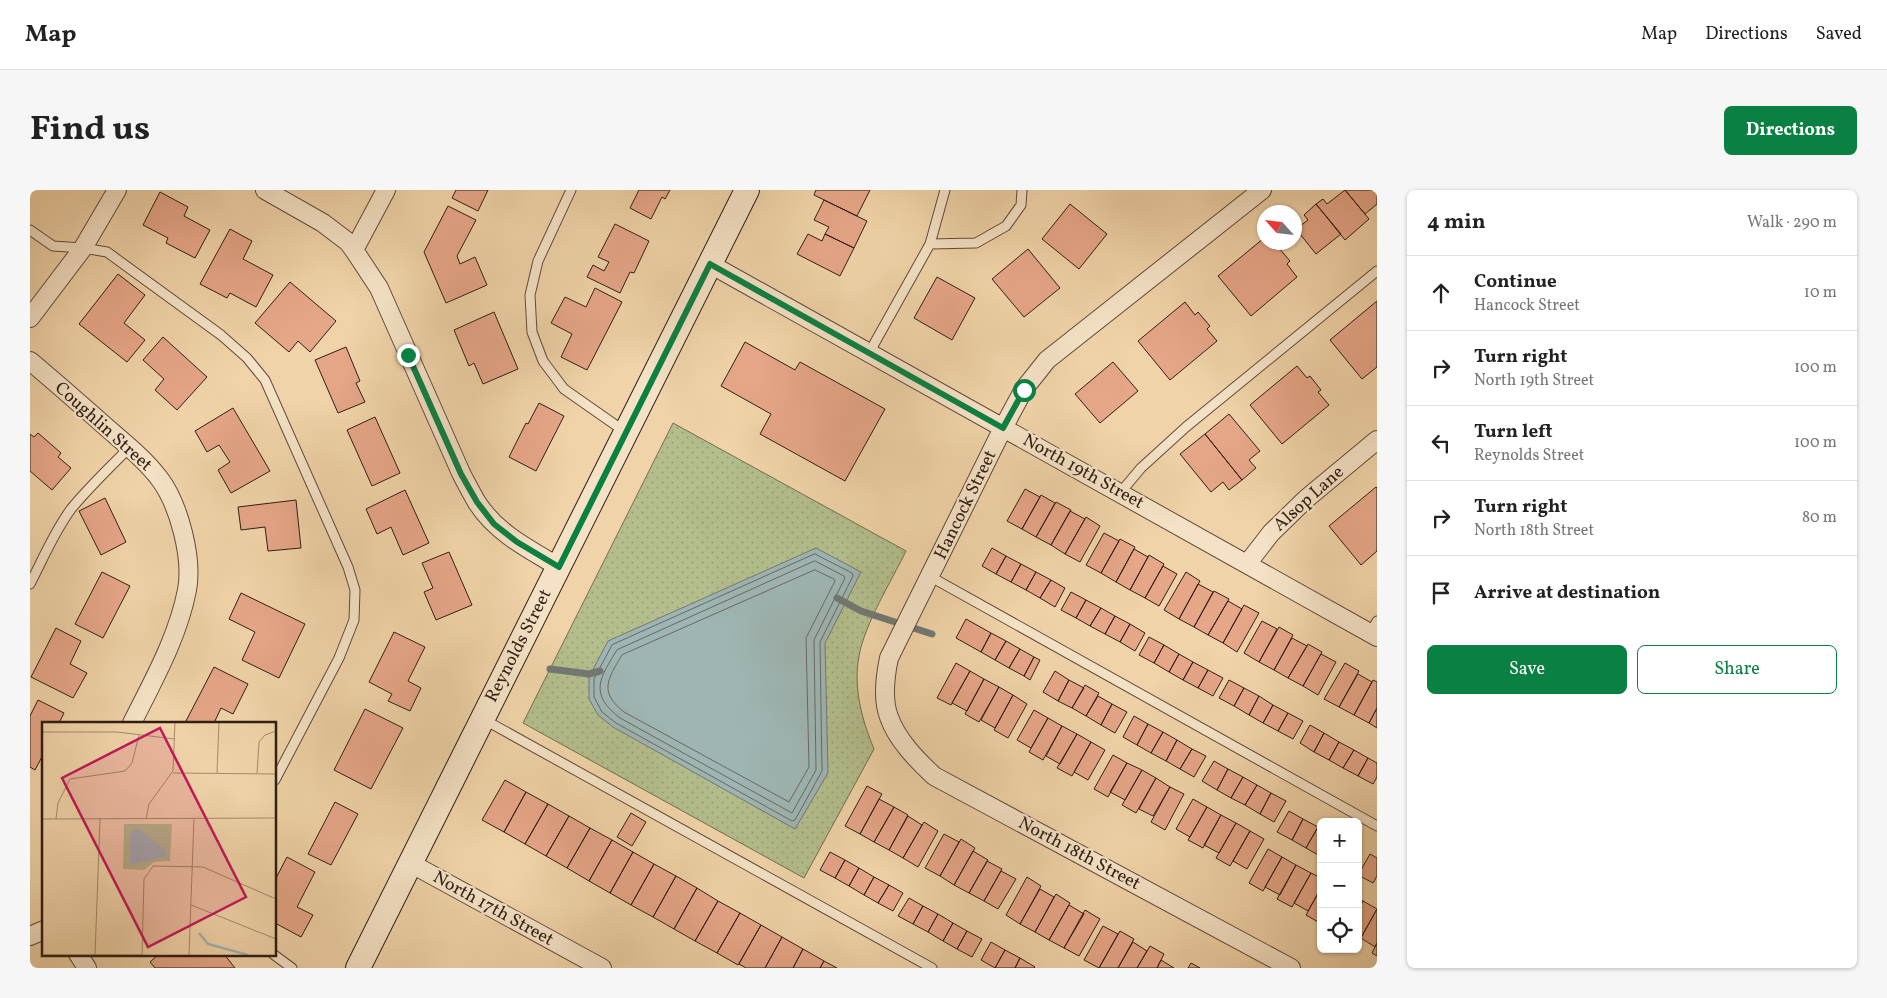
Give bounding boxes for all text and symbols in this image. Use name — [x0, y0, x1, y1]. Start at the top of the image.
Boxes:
text: Map — [25, 18, 76, 52]
text: Map — [1641, 22, 1677, 47]
text: Directions — [1705, 22, 1788, 47]
text: Saved — [1816, 22, 1862, 47]
text: Find us — [30, 106, 150, 154]
button: Directions — [1724, 106, 1857, 155]
north arrow — [1257, 205, 1302, 250]
text: 4 min — [1427, 208, 1486, 237]
text: Walk · 290 m — [1747, 212, 1837, 234]
text: Continue — [1474, 269, 1557, 295]
icon: ahead — [1427, 279, 1455, 307]
text: 10 m — [1804, 282, 1837, 304]
text: Hancock Street — [1474, 295, 1580, 317]
route end — [397, 344, 420, 367]
text: Turn right — [1474, 344, 1567, 370]
icon: right — [1427, 354, 1455, 382]
text: 100 m — [1794, 357, 1837, 379]
text: North 19th Street — [1474, 370, 1594, 392]
street label: Coughlin Street — [49, 376, 157, 478]
route start — [1013, 379, 1036, 402]
text: Turn left — [1474, 419, 1553, 445]
street label: North 19th Street — [1018, 428, 1148, 516]
icon: left — [1427, 429, 1455, 457]
text: 100 m — [1794, 432, 1837, 454]
text: Reynolds Street — [1474, 445, 1584, 467]
street label: Hancock Street — [929, 446, 1003, 564]
street label: Alsop Lane — [1268, 460, 1350, 538]
text: Turn right — [1474, 494, 1567, 520]
icon: right — [1427, 504, 1455, 532]
text: 80 m — [1802, 507, 1837, 529]
text: North 18th Street — [1474, 520, 1594, 542]
icon: arrive — [1427, 579, 1455, 607]
text: Arrive at destination — [1474, 580, 1660, 606]
street label: Reynolds Street — [480, 585, 558, 707]
button: Save — [1427, 645, 1627, 694]
button: Share — [1637, 645, 1837, 694]
inset map — [42, 722, 276, 956]
street label: North 18th Street — [1013, 811, 1145, 897]
map controls — [1317, 818, 1362, 953]
button: + — [1317, 818, 1362, 863]
button: − — [1317, 863, 1362, 908]
street label: North 17th Street — [428, 865, 558, 953]
button: locate — [1317, 908, 1362, 953]

